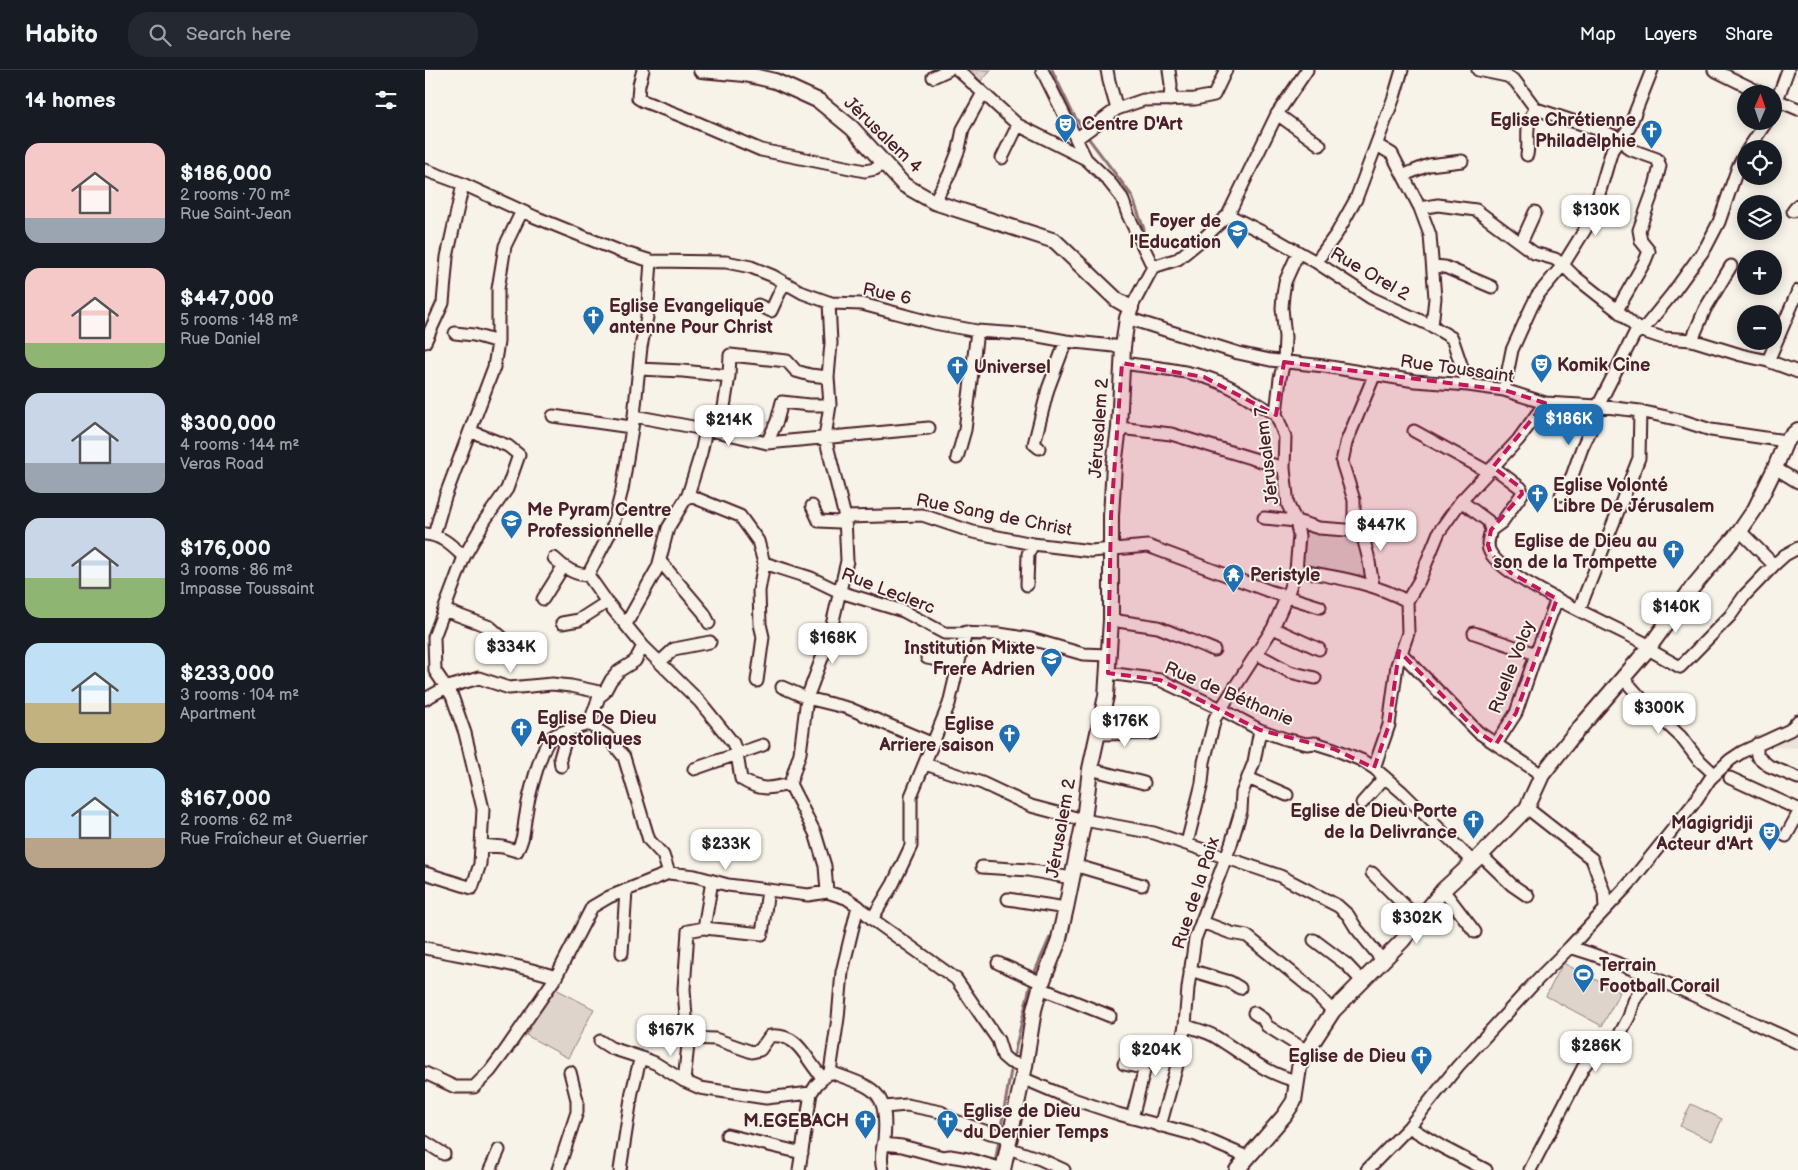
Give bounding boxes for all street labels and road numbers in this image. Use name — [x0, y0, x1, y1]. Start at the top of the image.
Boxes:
street label: Jérusalem 4 — [839, 92, 927, 178]
street label: Rue Orel 2 — [1326, 243, 1414, 305]
street label: Rue 6 — [861, 279, 913, 309]
street label: Rue Toussaint — [1399, 351, 1516, 387]
street label: Jérusalem 2 — [1085, 377, 1113, 479]
street label: Jérusalem 7 — [1251, 406, 1283, 506]
street label: Rue Sang de Christ — [914, 490, 1074, 540]
street label: Rue Leclerc — [838, 564, 938, 618]
street label: Ruelle Volcy — [1485, 617, 1540, 716]
street label: Rue de Béthanie — [1161, 657, 1297, 731]
street label: Jérusalem 2 — [1042, 776, 1080, 879]
street label: Rue de la Paix — [1168, 834, 1224, 952]

